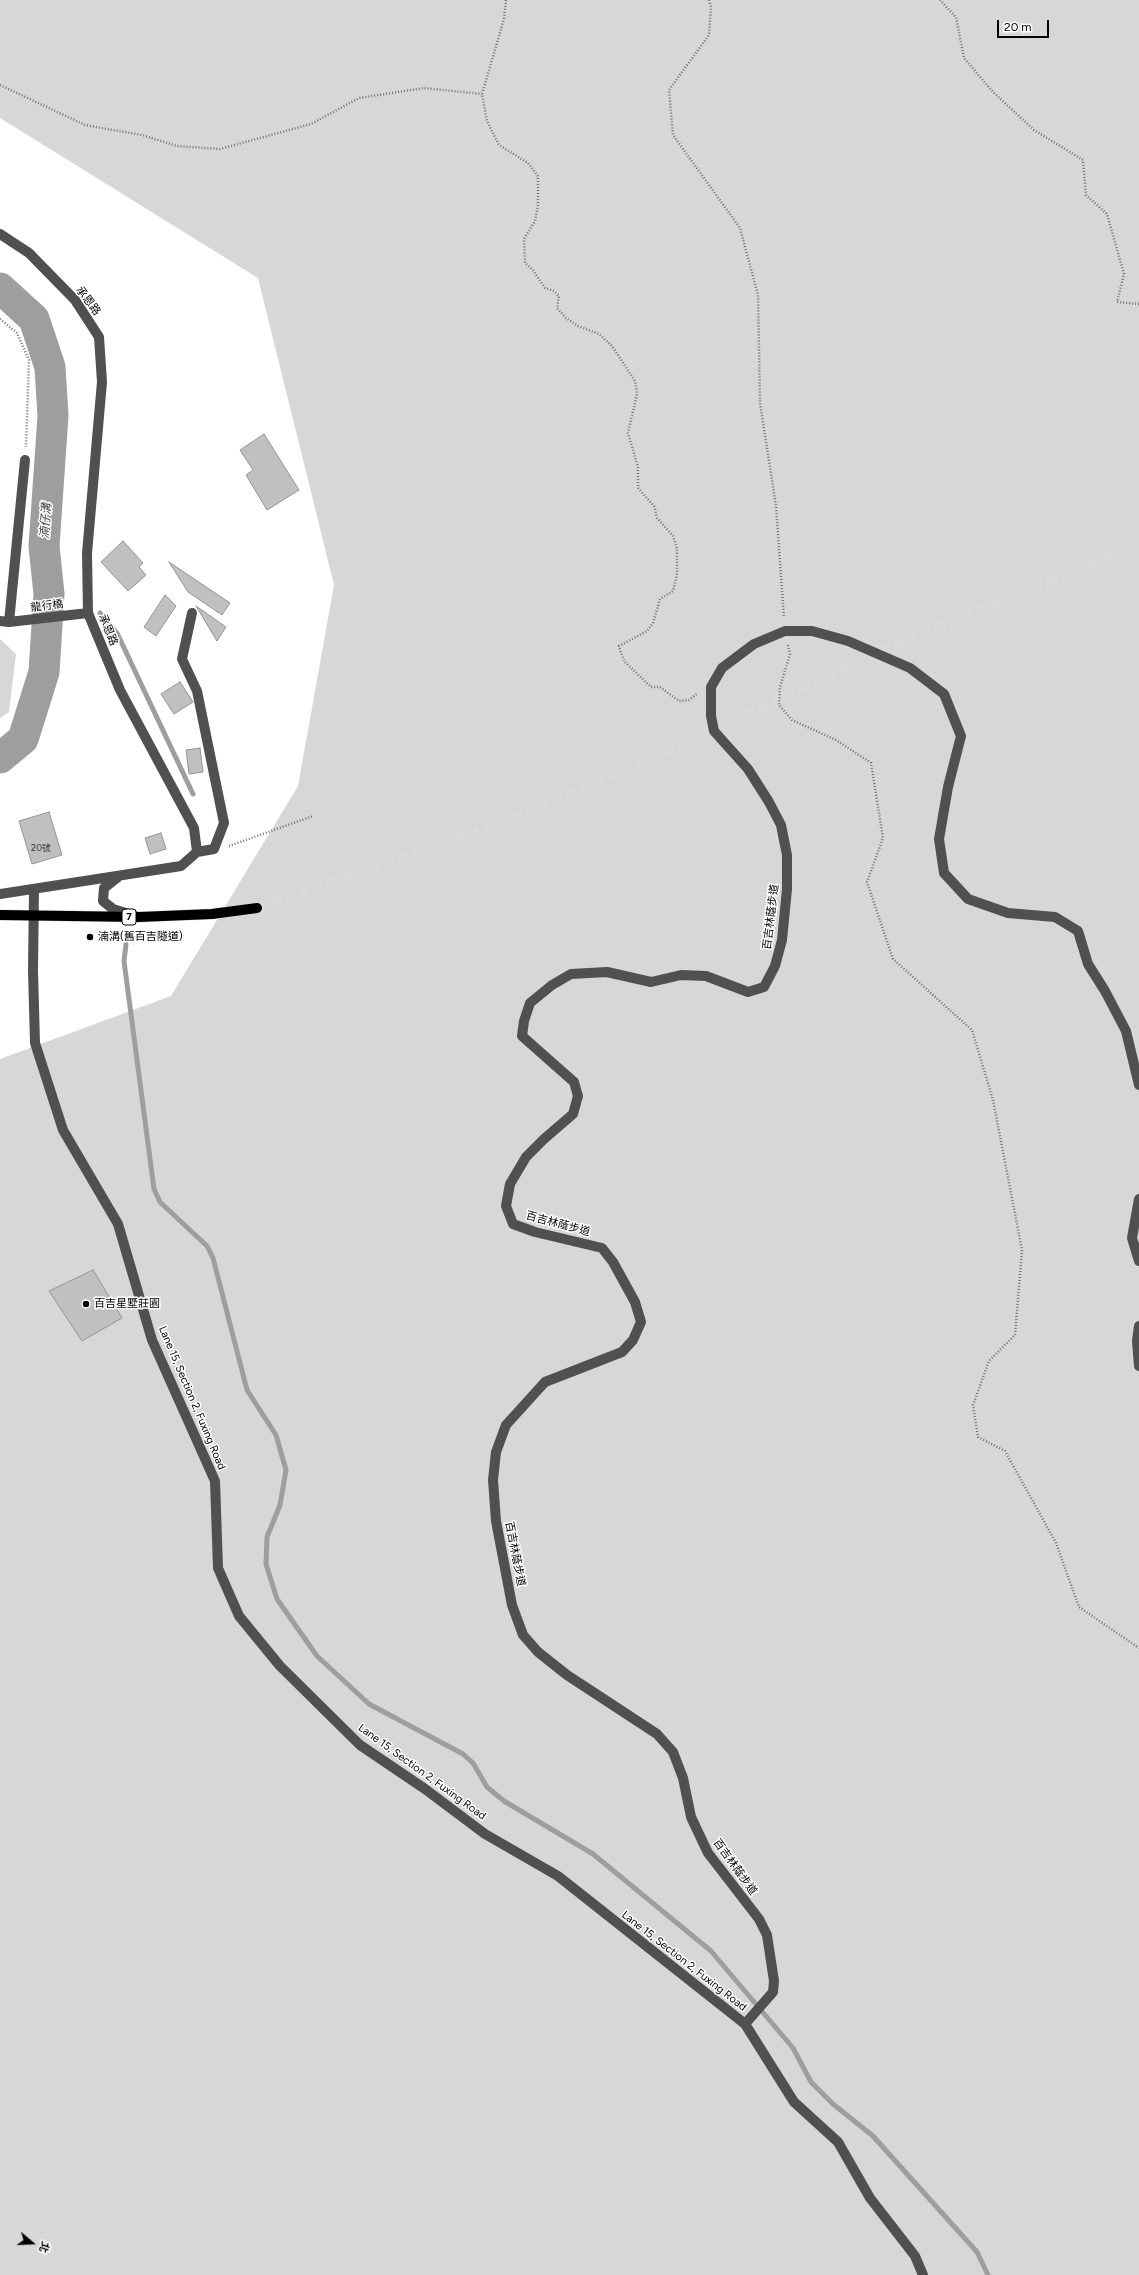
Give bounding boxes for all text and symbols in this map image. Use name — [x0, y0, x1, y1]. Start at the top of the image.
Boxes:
scale bar — [999, 12, 1051, 38]
text: 20 m — [1004, 20, 1032, 34]
street label: 承恩路 — [73, 284, 103, 318]
water label: 湳仔溝 — [38, 503, 54, 539]
street label: 龍行橋 — [30, 597, 64, 615]
street label: 承恩路 — [96, 612, 120, 648]
house number: 20號 — [31, 843, 51, 853]
street label: 百吉林蔭步道 — [760, 883, 782, 951]
road number: 7 — [122, 909, 136, 925]
place label: 湳溝(舊百吉隧道) — [98, 930, 183, 944]
marker: 湳溝(舊百吉隧道) — [85, 932, 95, 942]
street label: 百吉林蔭步道 — [524, 1209, 592, 1239]
place label: 百吉星墅莊園 — [94, 1297, 160, 1311]
marker: 百吉星墅莊園 — [81, 1299, 91, 1309]
street label: Lane 15, Section 2, Fuxing Road — [156, 1324, 228, 1472]
street label: 百吉林蔭步道 — [502, 1520, 528, 1588]
street label: Lane 15, Section 2, Fuxing Road — [356, 1721, 488, 1823]
street label: 百吉林蔭步道 — [710, 1836, 760, 1898]
street label: Lane 15, Section 2, Fuxing Road — [619, 1908, 749, 2014]
north arrow — [12, 2223, 52, 2263]
text: 北 — [36, 2240, 52, 2254]

